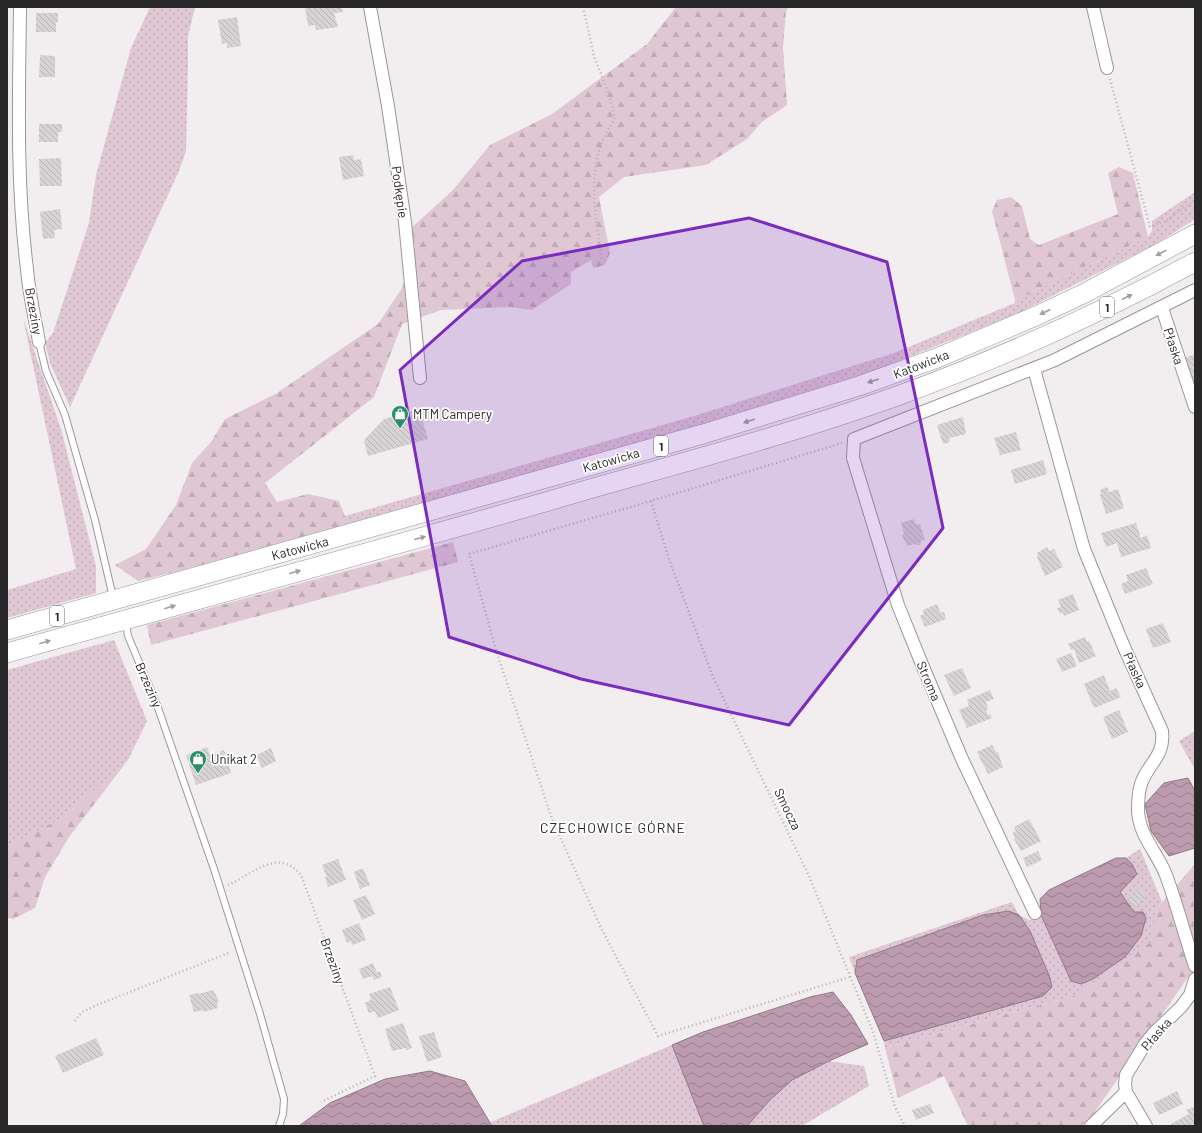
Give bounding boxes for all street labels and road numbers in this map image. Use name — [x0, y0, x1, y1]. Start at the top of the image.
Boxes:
street label: Podkępie — [388, 165, 412, 219]
street label: Brzeziny — [22, 286, 46, 336]
road number: 1 — [1100, 297, 1114, 317]
street label: Płaska — [1161, 325, 1187, 367]
street label: Katowicka — [891, 346, 951, 382]
road number: 1 — [654, 436, 668, 456]
street label: Katowicka — [581, 444, 641, 476]
street label: Katowicka — [270, 533, 330, 563]
road number: 1 — [50, 606, 64, 626]
street label: Płaska — [1120, 649, 1150, 691]
street label: Stroma — [914, 659, 944, 703]
street label: Brzeziny — [132, 660, 166, 710]
street label: Smocza — [771, 785, 805, 833]
street label: Brzeziny — [317, 936, 349, 986]
street label: Płaska — [1137, 1014, 1175, 1054]

